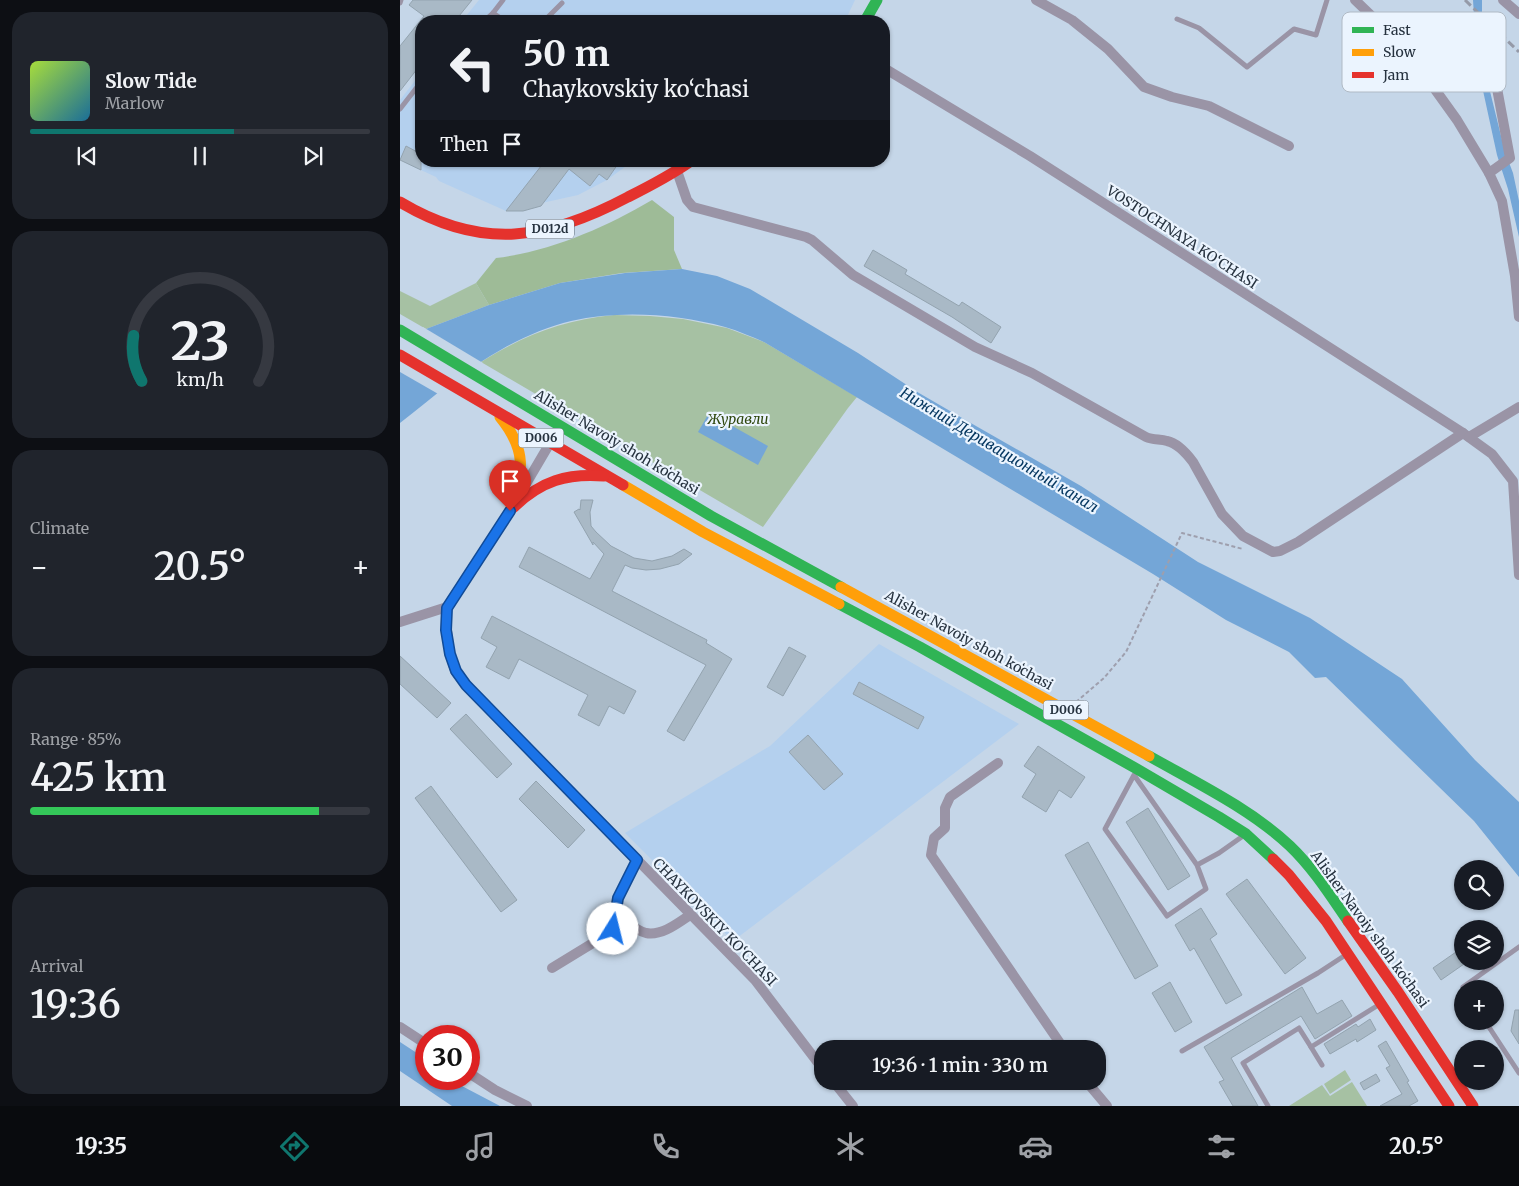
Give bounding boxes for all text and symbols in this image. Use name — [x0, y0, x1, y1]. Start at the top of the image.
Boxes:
legend — [1342, 12, 1506, 92]
text: Fast — [1383, 21, 1411, 39]
text: 50 m — [523, 32, 610, 76]
icon: left — [440, 35, 505, 100]
text: Slow — [1383, 43, 1416, 61]
text: Jam — [1382, 66, 1409, 84]
text: Slow Tide — [105, 69, 197, 93]
text: Chaykovskiy ko‘chasi — [523, 75, 749, 103]
text: Marlow — [105, 93, 164, 113]
icon: arrive — [498, 130, 526, 158]
text: Then — [440, 132, 488, 156]
icon: previous — [73, 142, 101, 170]
icon: pause — [186, 142, 214, 170]
icon: next — [299, 142, 327, 170]
street label: VOSTOCHNAYA KO‘CHASI — [1102, 181, 1261, 293]
road number: D012d — [526, 220, 574, 238]
text: 23 — [170, 309, 230, 374]
text: km/h — [176, 368, 224, 391]
water label: Нижний Деривационный канал — [897, 383, 1102, 516]
street label: Alisher Navoiy shoh koʻchasi — [530, 385, 703, 499]
park label: Журавли — [707, 410, 768, 428]
road number: D006 — [518, 428, 564, 448]
pin — [489, 460, 531, 511]
icon: arrive — [496, 467, 524, 495]
text: Climate — [30, 518, 89, 538]
text: 20.5° — [154, 543, 246, 590]
text: − — [30, 549, 49, 585]
text: + — [351, 549, 370, 585]
street label: Alisher Navoiy shoh koʻchasi — [881, 586, 1057, 694]
road number: D006 — [1044, 700, 1088, 720]
text: Range · 85% — [30, 729, 121, 749]
text: 425 km — [30, 754, 167, 801]
street label: Alisher Navoiy shoh koʻchasi — [1306, 846, 1433, 1011]
street label: CHAYKOVSKIY KO‘CHASI — [649, 854, 781, 990]
map controls — [1454, 860, 1504, 1090]
button: search — [1454, 860, 1504, 910]
position arrow — [586, 902, 638, 954]
button: layers — [1454, 920, 1504, 970]
text: Arrival — [30, 956, 83, 976]
button: + — [1454, 980, 1504, 1030]
text: 19:36 — [30, 981, 121, 1028]
speed limit sign: 30 — [415, 1025, 480, 1090]
button: − — [1454, 1040, 1504, 1090]
text: 19:36 · 1 min · 330 m — [872, 1053, 1048, 1077]
icon: directions — [277, 1129, 312, 1164]
icon: music — [463, 1129, 498, 1164]
icon: phone — [648, 1129, 683, 1164]
icon: climate — [833, 1129, 868, 1164]
icon: car — [1018, 1129, 1053, 1164]
icon: filters — [1204, 1129, 1239, 1164]
text: 19:35 — [75, 1132, 127, 1160]
text: 20.5° — [1389, 1132, 1444, 1160]

